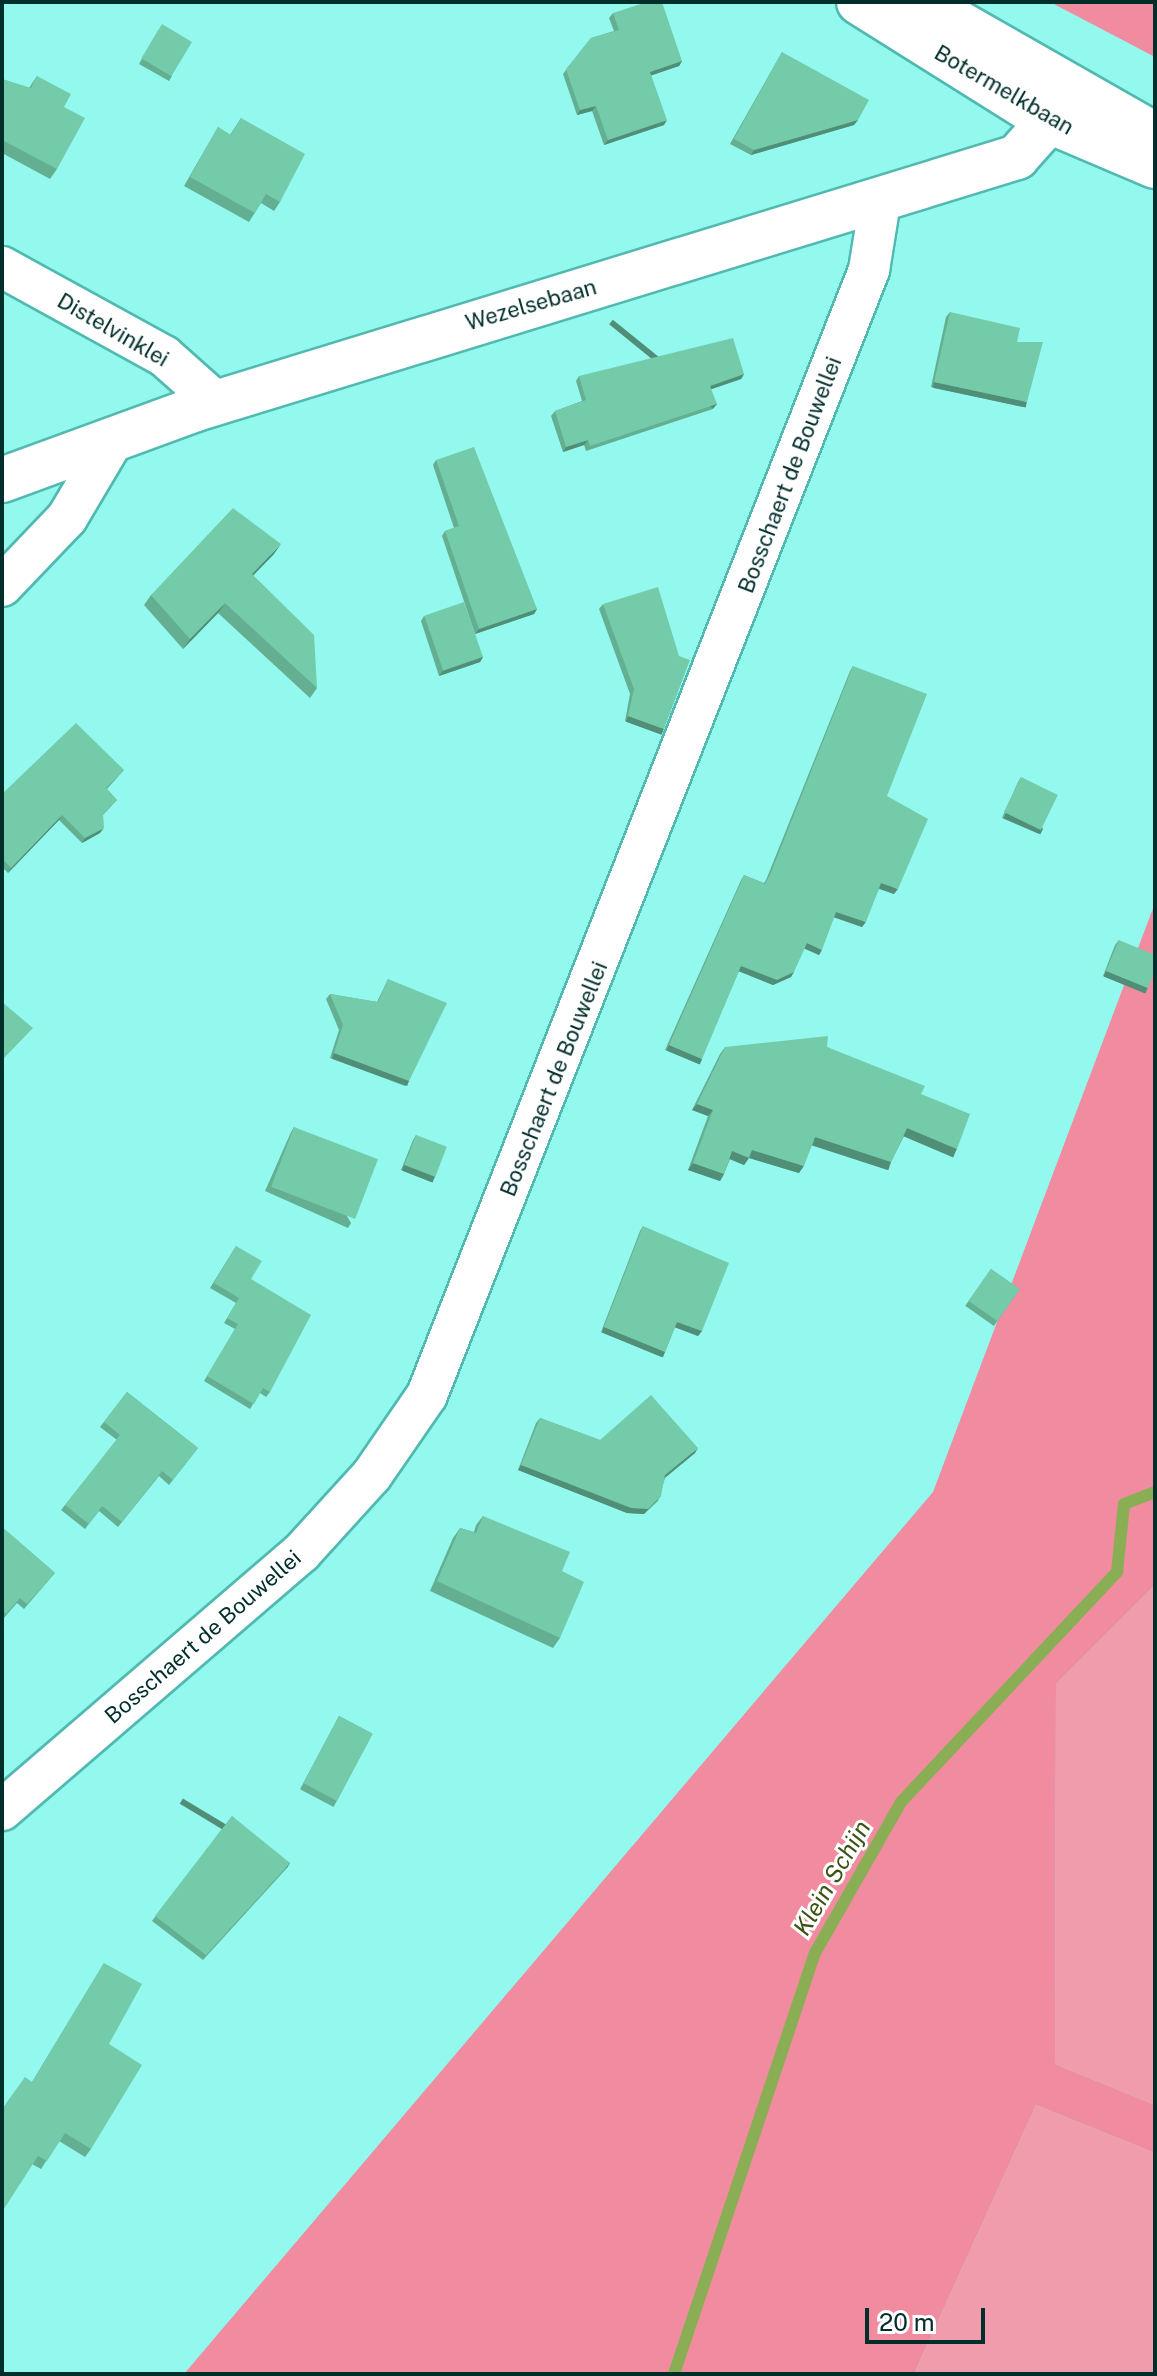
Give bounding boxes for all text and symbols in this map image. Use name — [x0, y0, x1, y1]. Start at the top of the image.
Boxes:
street label: Botermelkbaan — [930, 39, 1078, 141]
street label: Wezelsebaan — [462, 274, 600, 336]
street label: Distelvinklei — [53, 287, 173, 373]
street label: Bosschaert de Bouwellei — [733, 353, 847, 597]
street label: Bosschaert de Bouwellei — [495, 958, 613, 1200]
street label: Bosschaert de Bouwellei — [99, 1545, 307, 1729]
water label: Klein Schijn — [788, 1815, 876, 1941]
scale bar — [869, 2292, 989, 2342]
text: 20 m — [879, 2308, 935, 2336]

